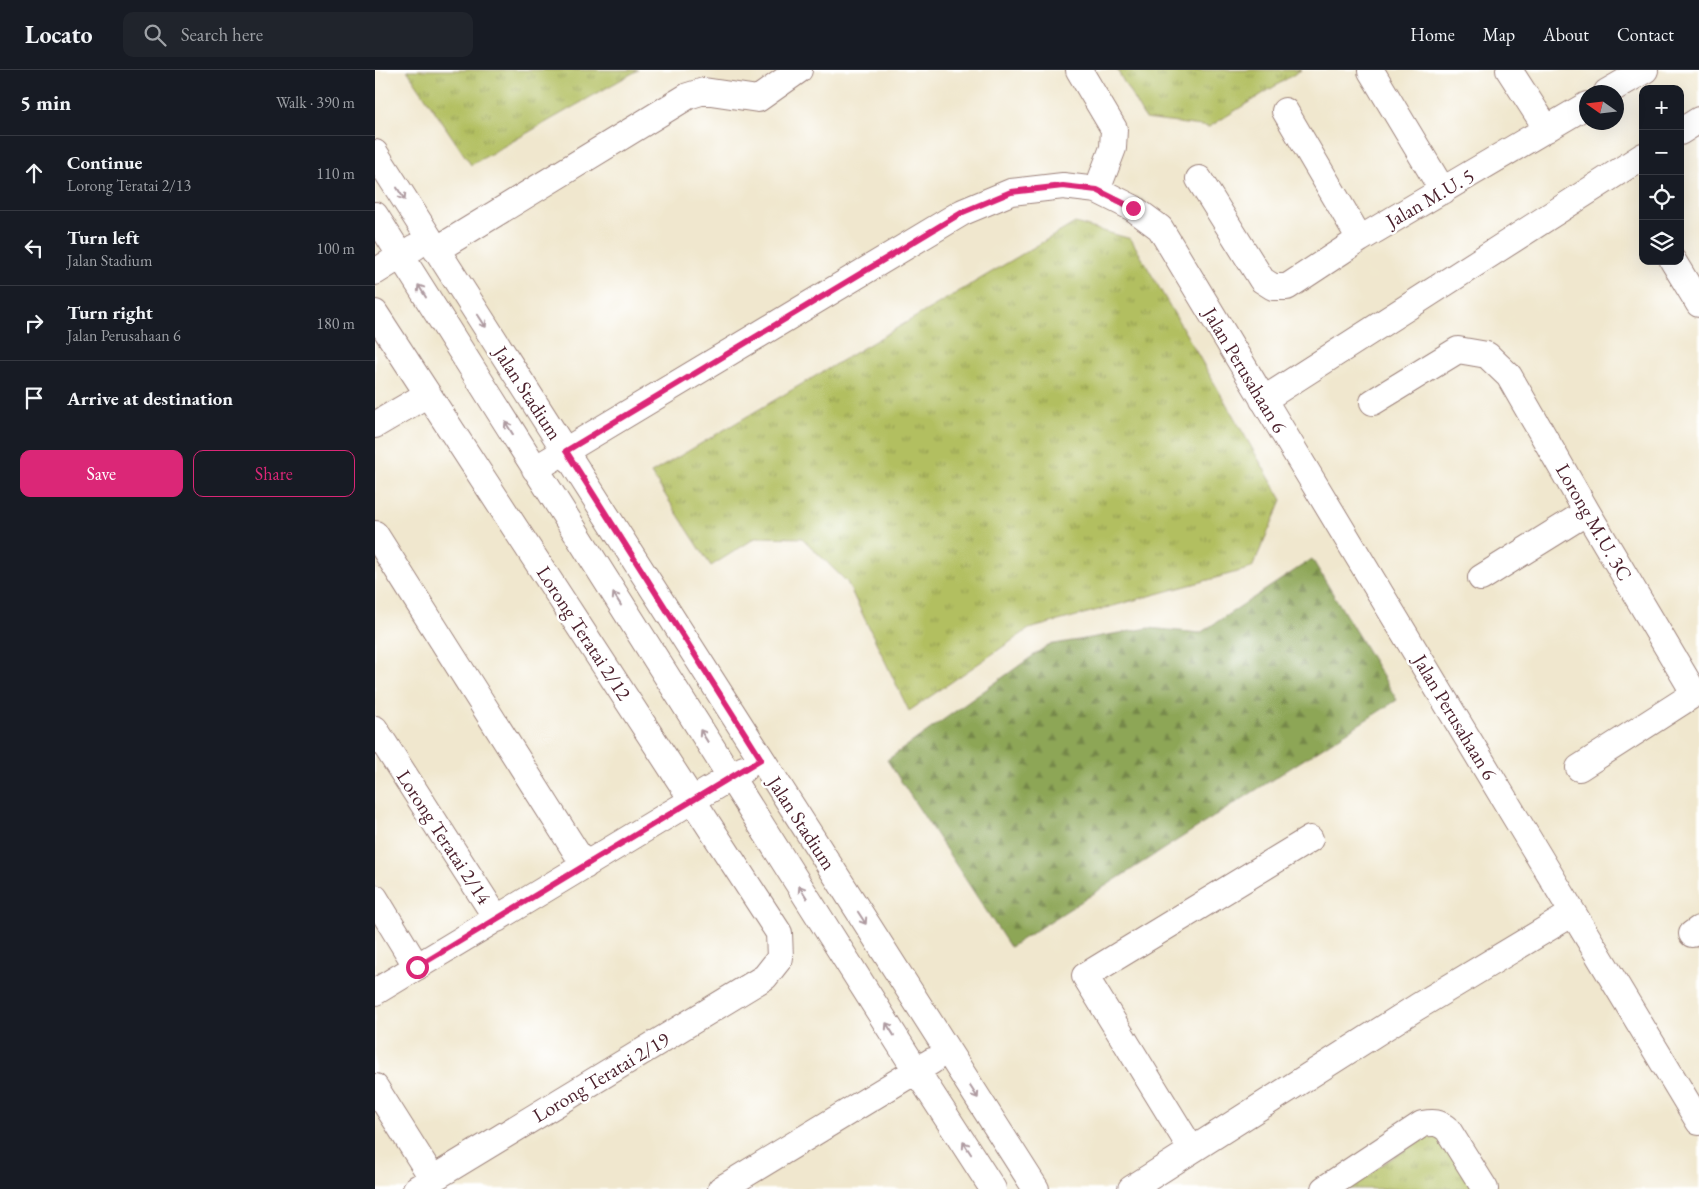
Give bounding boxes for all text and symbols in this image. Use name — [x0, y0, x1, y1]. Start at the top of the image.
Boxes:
search box — [123, 12, 473, 57]
text: Locato — [25, 19, 93, 50]
icon: search — [141, 21, 169, 49]
text: Search here — [181, 22, 263, 47]
text: Home — [1410, 23, 1455, 46]
text: Map — [1483, 23, 1515, 46]
text: About — [1543, 23, 1589, 46]
text: Contact — [1617, 23, 1674, 46]
north arrow — [1579, 85, 1624, 130]
map controls — [1639, 85, 1684, 265]
button: + — [1639, 85, 1684, 130]
text: 5 min — [20, 89, 71, 116]
text: Walk · 390 m — [276, 92, 355, 113]
button: − — [1639, 130, 1684, 175]
text: Continue — [67, 150, 142, 175]
icon: ahead — [20, 159, 48, 187]
street label: Jalan M.U. 5 — [1379, 162, 1479, 235]
text: 110 m — [316, 163, 355, 184]
text: Lorong Teratai 2/13 — [67, 175, 191, 196]
button: locate — [1639, 175, 1684, 220]
one-way arrow — [396, 187, 406, 201]
route end — [1122, 197, 1145, 220]
button: layers — [1639, 220, 1684, 265]
text: Turn left — [67, 225, 139, 250]
icon: left — [20, 234, 48, 262]
text: 100 m — [316, 238, 355, 259]
text: Jalan Stadium — [67, 250, 152, 271]
one-way arrow — [417, 284, 427, 298]
text: Turn right — [67, 300, 153, 325]
street label: Jalan Perusahaan 6 — [1196, 301, 1293, 438]
icon: right — [20, 309, 48, 337]
text: 180 m — [316, 313, 355, 334]
one-way arrow — [477, 313, 487, 327]
text: Jalan Perusahaan 6 — [67, 325, 181, 346]
street label: Jalan Stadium — [487, 339, 568, 445]
icon: arrive — [20, 384, 48, 412]
text: Arrive at destination — [67, 386, 233, 411]
one-way arrow — [504, 422, 514, 436]
button: Save — [20, 450, 183, 497]
button: Share — [193, 450, 355, 497]
street label: Lorong M.U. 3C — [1550, 459, 1638, 585]
street label: Lorong Teratai 2/12 — [531, 561, 637, 705]
one-way arrow — [612, 592, 622, 606]
street label: Jalan Perusahaan 6 — [1406, 648, 1503, 785]
one-way arrow — [699, 729, 709, 743]
street label: Lorong Teratai 2/14 — [391, 765, 497, 909]
street label: Jalan Stadium — [761, 769, 842, 875]
one-way arrow — [798, 885, 808, 899]
one-way arrow — [858, 910, 868, 924]
route start — [406, 956, 429, 979]
one-way arrow — [885, 1023, 895, 1037]
street label: Lorong Teratai 2/19 — [528, 1026, 675, 1128]
one-way arrow — [969, 1085, 979, 1099]
one-way arrow — [962, 1141, 972, 1155]

